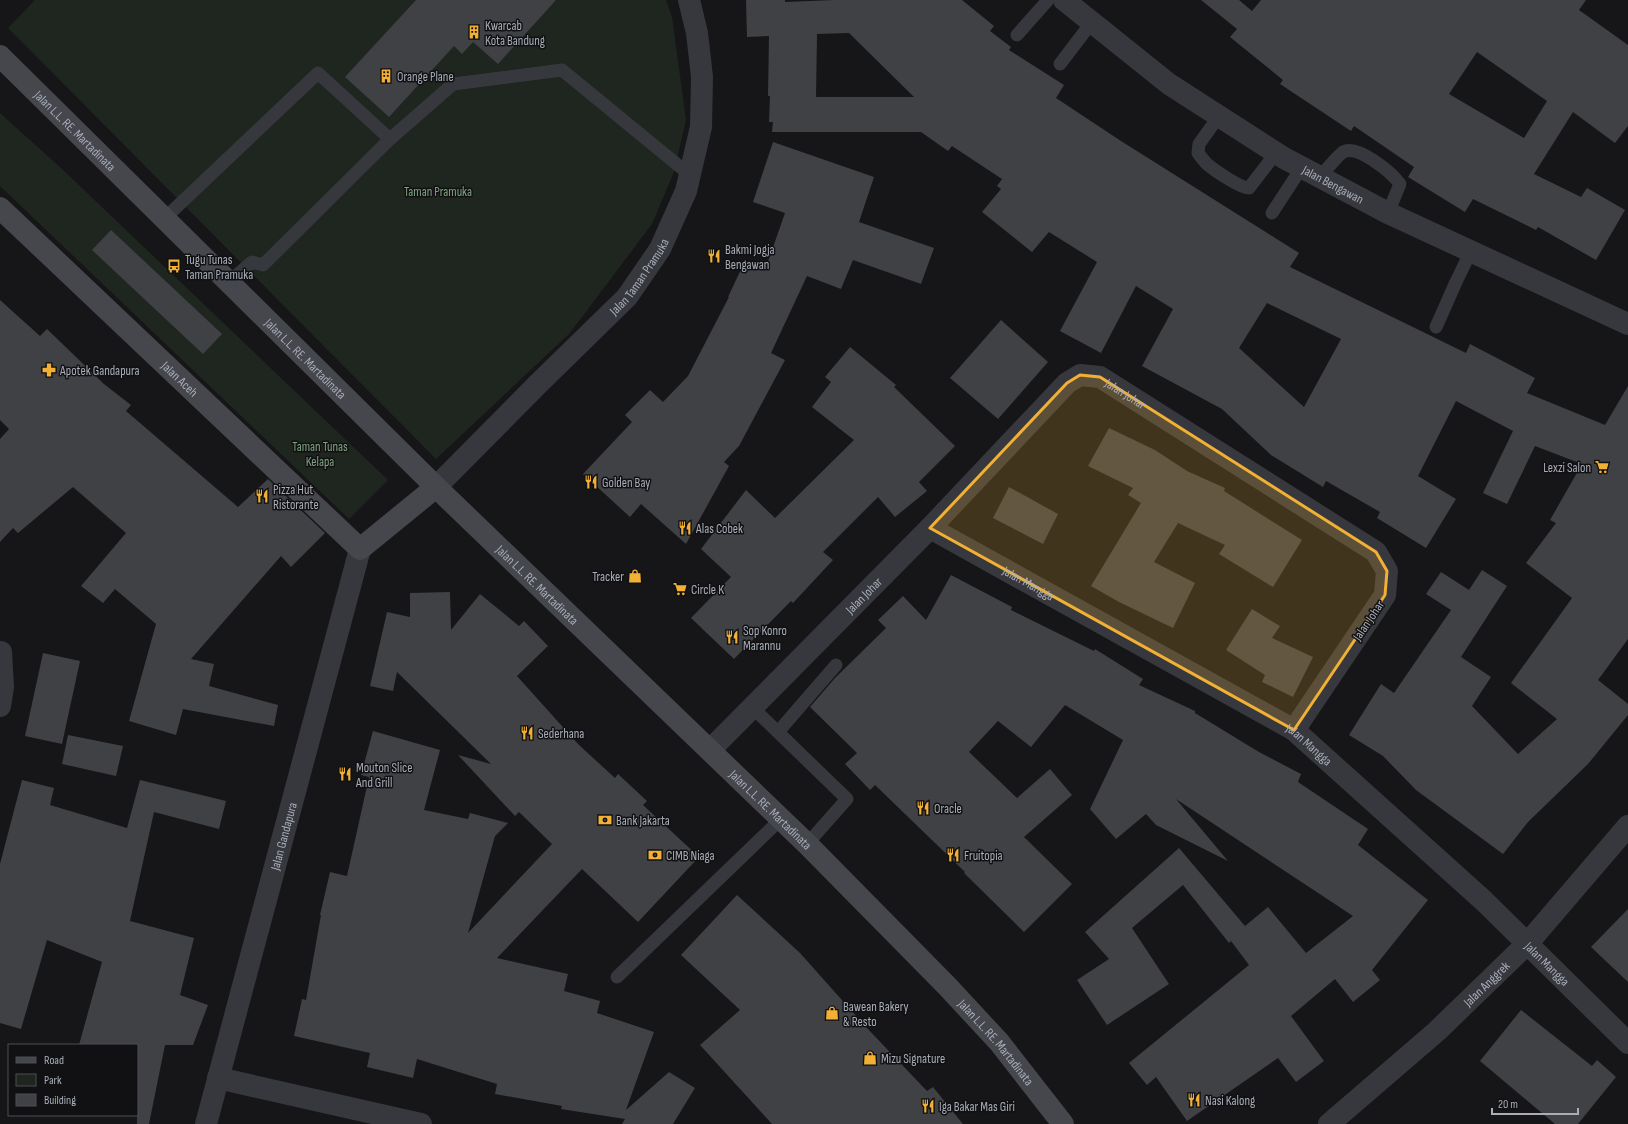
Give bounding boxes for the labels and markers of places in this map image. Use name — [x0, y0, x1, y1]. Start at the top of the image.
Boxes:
place label: Kwarcab Kota Bandung — [485, 18, 545, 49]
building icon: Kwarcab Kota Bandung — [466, 24, 482, 40]
building icon: Orange Plane — [378, 68, 394, 84]
place label: Orange Plane — [397, 69, 454, 85]
place label: Bakmi Jogja Bengawan — [725, 242, 774, 273]
restaurant icon: Bakmi Jogja Bengawan — [706, 248, 722, 264]
place label: Tugu Tunas Taman Pramuka — [185, 252, 253, 283]
bus stop icon: Tugu Tunas Taman Pramuka — [166, 258, 182, 274]
pharmacy icon: Apotek Gandapura — [41, 362, 57, 378]
place label: Apotek Gandapura — [59, 363, 139, 379]
supermarket icon: Lexzi Salon — [1594, 459, 1610, 475]
place label: Lexzi Salon — [1543, 460, 1591, 476]
restaurant icon: Golden Bay — [583, 474, 599, 490]
place label: Golden Bay — [602, 475, 650, 491]
place label: Pizza Hut Ristorante — [273, 482, 319, 513]
restaurant icon: Pizza Hut Ristorante — [254, 488, 270, 504]
restaurant icon: Alas Cobek — [677, 520, 693, 536]
place label: Alas Cobek — [695, 521, 743, 537]
shop icon: Tracker — [627, 568, 643, 584]
place label: Tracker — [592, 569, 624, 585]
supermarket icon: Circle K — [672, 581, 688, 597]
place label: Circle K — [691, 582, 724, 598]
place label: Sop Konro Marannu — [743, 623, 787, 654]
restaurant icon: Sop Konro Marannu — [724, 629, 740, 645]
restaurant icon: Sederhana — [519, 725, 535, 741]
place label: Sederhana — [538, 726, 584, 742]
place label: Mouton Slice And Grill — [355, 760, 413, 791]
restaurant icon: Mouton Slice And Grill — [337, 766, 353, 782]
restaurant icon: Oracle — [915, 800, 931, 816]
place label: Oracle — [934, 801, 962, 817]
bank icon: Bank Jakarta — [597, 812, 613, 828]
place label: Bank Jakarta — [616, 813, 670, 829]
bank icon: CIMB Niaga — [647, 847, 663, 863]
restaurant icon: Fruitopia — [945, 847, 961, 863]
place label: CIMB Niaga — [666, 848, 715, 864]
place label: Fruitopia — [964, 848, 1003, 864]
place label: Bawean Bakery & Resto — [843, 999, 909, 1030]
shop icon: Bawean Bakery & Resto — [824, 1005, 840, 1021]
shop icon: Mizu Signature — [862, 1050, 878, 1066]
place label: Mizu Signature — [881, 1051, 945, 1067]
restaurant icon: Nasi Kalong — [1186, 1092, 1202, 1108]
place label: Nasi Kalong — [1205, 1093, 1255, 1109]
restaurant icon: Iga Bakar Mas Giri — [920, 1098, 936, 1114]
place label: Iga Bakar Mas Giri — [939, 1099, 1015, 1115]

